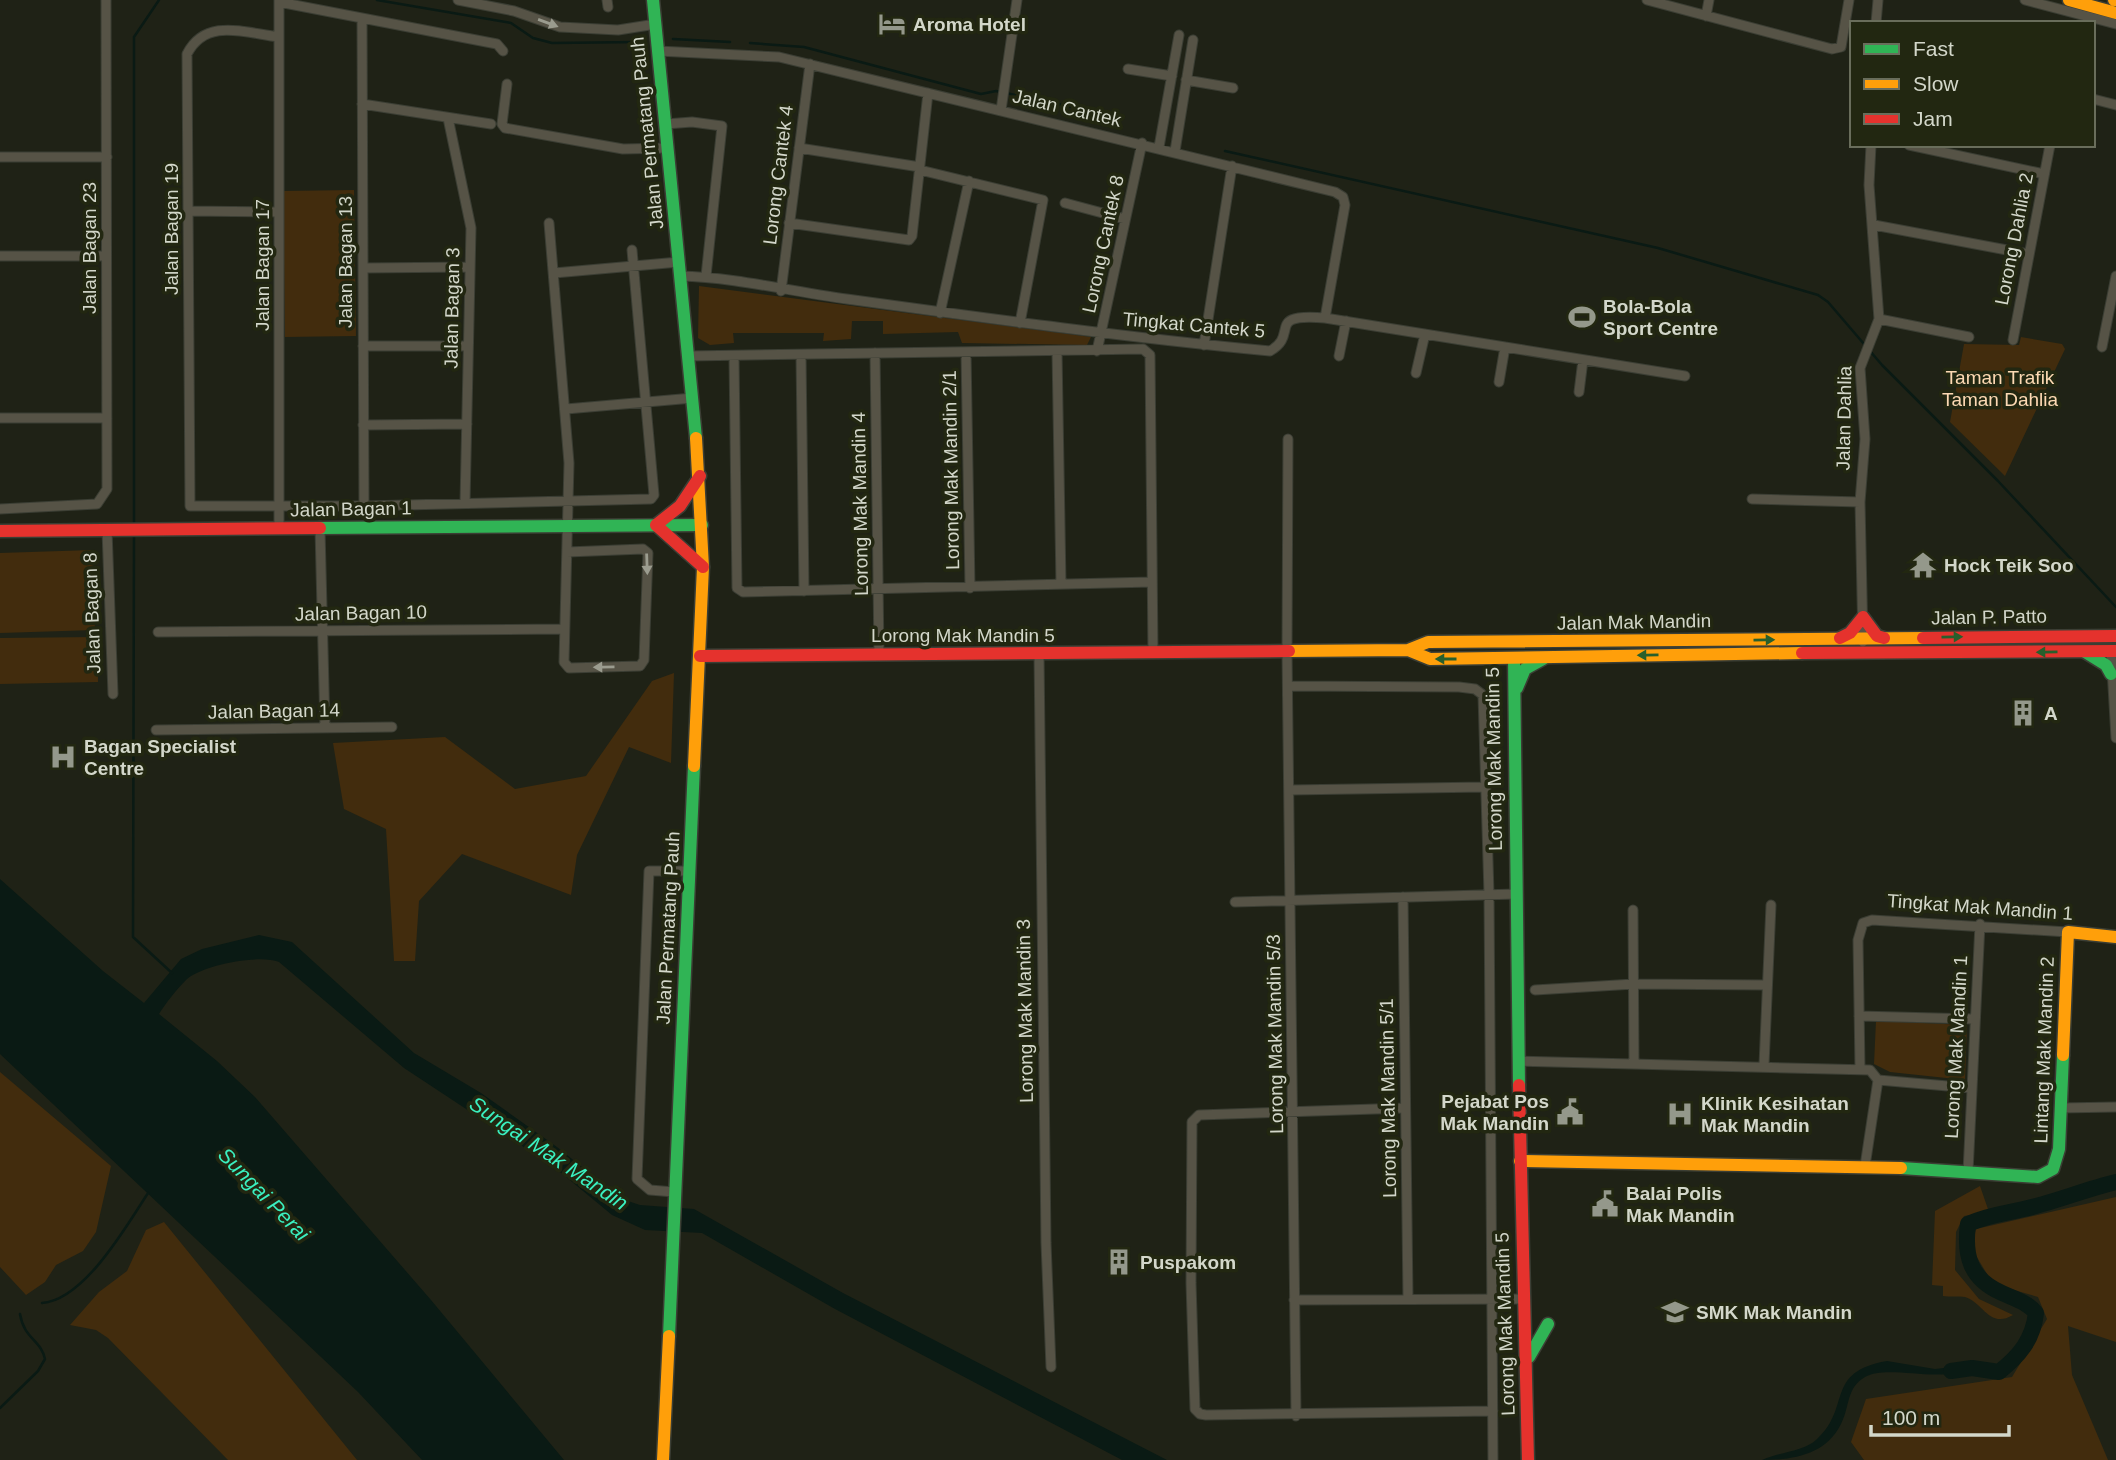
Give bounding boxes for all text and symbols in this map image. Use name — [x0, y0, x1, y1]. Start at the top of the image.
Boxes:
hotel icon: Aroma Hotel — [877, 9, 907, 39]
place label: Aroma Hotel — [913, 14, 1026, 35]
one-way arrow — [537, 17, 558, 28]
legend — [1850, 21, 2095, 147]
street label: Jalan Permatang Pauh — [626, 36, 668, 230]
text: Fast — [1913, 37, 1954, 60]
text: Slow — [1913, 72, 1959, 95]
street label: Jalan Cantek — [1011, 85, 1124, 131]
street label: Lorong Cantek 4 — [759, 104, 797, 246]
text: Jam — [1913, 107, 1953, 130]
street label: Jalan Bagan 19 — [161, 163, 182, 295]
street label: Lorong Dahlia 2 — [1991, 171, 2037, 307]
street label: Lorong Cantek 8 — [1078, 173, 1128, 315]
street label: Jalan Bagan 23 — [79, 182, 100, 314]
street label: Jalan Bagan 13 — [335, 196, 356, 328]
street label: Jalan Bagan 17 — [252, 199, 273, 331]
street label: Jalan Bagan 3 — [440, 247, 464, 369]
place label: Bola-Bola Sport Centre — [1603, 296, 1718, 339]
sports icon: Bola-Bola Sport Centre — [1567, 302, 1597, 332]
street label: Tingkat Cantek 5 — [1122, 308, 1266, 342]
street label: Jalan Dahlia — [1833, 365, 1855, 470]
park label: Taman Trafik Taman Dahlia — [1942, 367, 2059, 410]
street label: Lorong Mak Mandin 2/1 — [939, 370, 963, 570]
street label: Lorong Mak Mandin 4 — [848, 412, 872, 596]
street label: Jalan Bagan 1 — [290, 497, 412, 521]
temple icon: Hock Teik Soo — [1908, 550, 1938, 580]
street label: Jalan Bagan 8 — [79, 552, 105, 674]
one-way arrow — [641, 553, 652, 575]
place label: Hock Teik Soo — [1944, 555, 2074, 576]
street label: Jalan Bagan 10 — [295, 601, 427, 625]
street label: Jalan P. Patto — [1931, 605, 2047, 629]
street label: Jalan Mak Mandin — [1557, 610, 1711, 634]
street label: Lorong Mak Mandin 5 — [871, 625, 1055, 646]
one-way arrow — [1942, 631, 1964, 643]
one-way arrow — [1753, 634, 1775, 646]
one-way arrow — [2036, 647, 2058, 658]
one-way arrow — [1637, 649, 1659, 660]
one-way arrow — [1435, 653, 1457, 665]
one-way arrow — [593, 662, 615, 673]
street label: Lorong Mak Mandin 5 — [1482, 667, 1506, 851]
building icon: A — [2008, 698, 2038, 728]
street label: Jalan Bagan 14 — [208, 699, 341, 723]
place label: A — [2044, 703, 2058, 724]
place label: Bagan Specialist Centre — [84, 736, 237, 779]
hospital icon: Bagan Specialist Centre — [48, 742, 78, 772]
street label: Jalan Permatang Pauh — [652, 831, 684, 1025]
street label: Tingkat Mak Mandin 1 — [1886, 890, 2074, 924]
street label: Lorong Mak Mandin 3 — [1013, 919, 1037, 1103]
street label: Lorong Mak Mandin 5/3 — [1263, 934, 1287, 1134]
street label: Lorong Mak Mandin 1 — [1941, 955, 1971, 1139]
street label: Lintang Mak Mandin 2 — [2030, 956, 2058, 1144]
street label: Lorong Mak Mandin 5/1 — [1376, 998, 1400, 1198]
place label: Pejabat Pos Mak Mandin — [1440, 1091, 1549, 1134]
water label: Sungai Mak Mandin — [466, 1092, 632, 1214]
place label: Klinik Kesihatan Mak Mandin — [1701, 1093, 1849, 1136]
public building icon: Pejabat Pos Mak Mandin — [1555, 1097, 1585, 1127]
hospital icon: Klinik Kesihatan Mak Mandin — [1665, 1099, 1695, 1129]
water label: Sungai Perai — [214, 1143, 315, 1246]
place label: Balai Polis Mak Mandin — [1626, 1183, 1735, 1226]
public building icon: Balai Polis Mak Mandin — [1590, 1189, 1620, 1219]
street label: Lorong Mak Mandin 5 — [1491, 1232, 1519, 1416]
building icon: Puspakom — [1104, 1247, 1134, 1277]
place label: Puspakom — [1140, 1252, 1236, 1273]
school or university icon: SMK Mak Mandin — [1660, 1297, 1690, 1327]
place label: SMK Mak Mandin — [1696, 1302, 1852, 1323]
scale bar — [1871, 1394, 2009, 1438]
text: 100 m — [1882, 1406, 1940, 1429]

